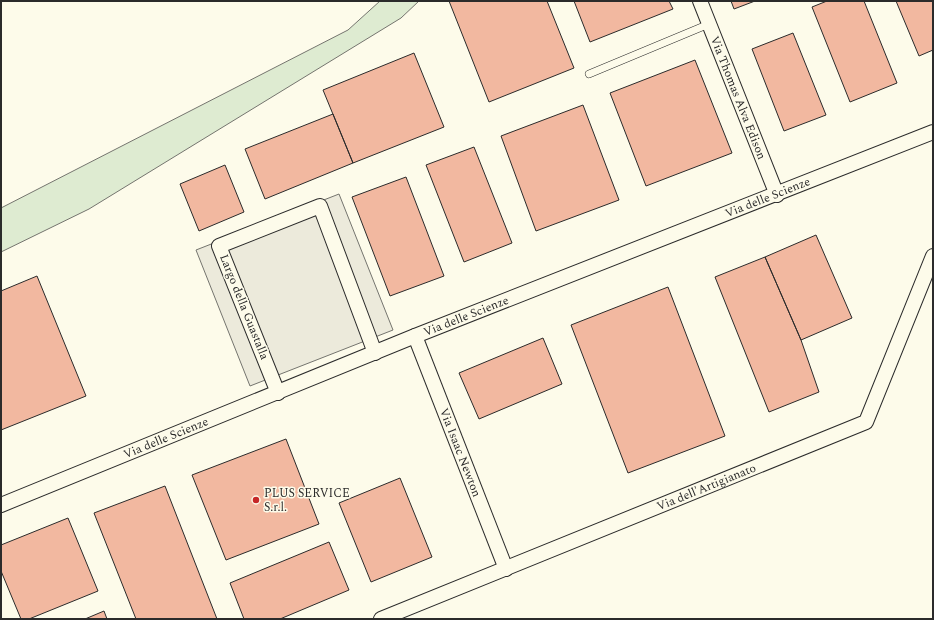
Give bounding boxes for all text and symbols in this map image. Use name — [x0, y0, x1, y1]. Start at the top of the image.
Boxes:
street label: Via Thomas Alva Edison — [705, 33, 771, 162]
street label: Via delle Scienze — [722, 172, 813, 223]
street label: Largo della Guastalla — [214, 251, 274, 363]
street label: Via delle Scienze — [421, 290, 512, 341]
street label: Via Isaac Newton — [435, 405, 486, 500]
street label: Via delle Scienze — [120, 412, 211, 464]
street label: Via dell'Artigianato — [654, 458, 759, 516]
place label: PLUS SERVICE S.r.l. — [264, 484, 350, 517]
marker: PLUS SERVICE S.r.l. — [251, 495, 261, 505]

